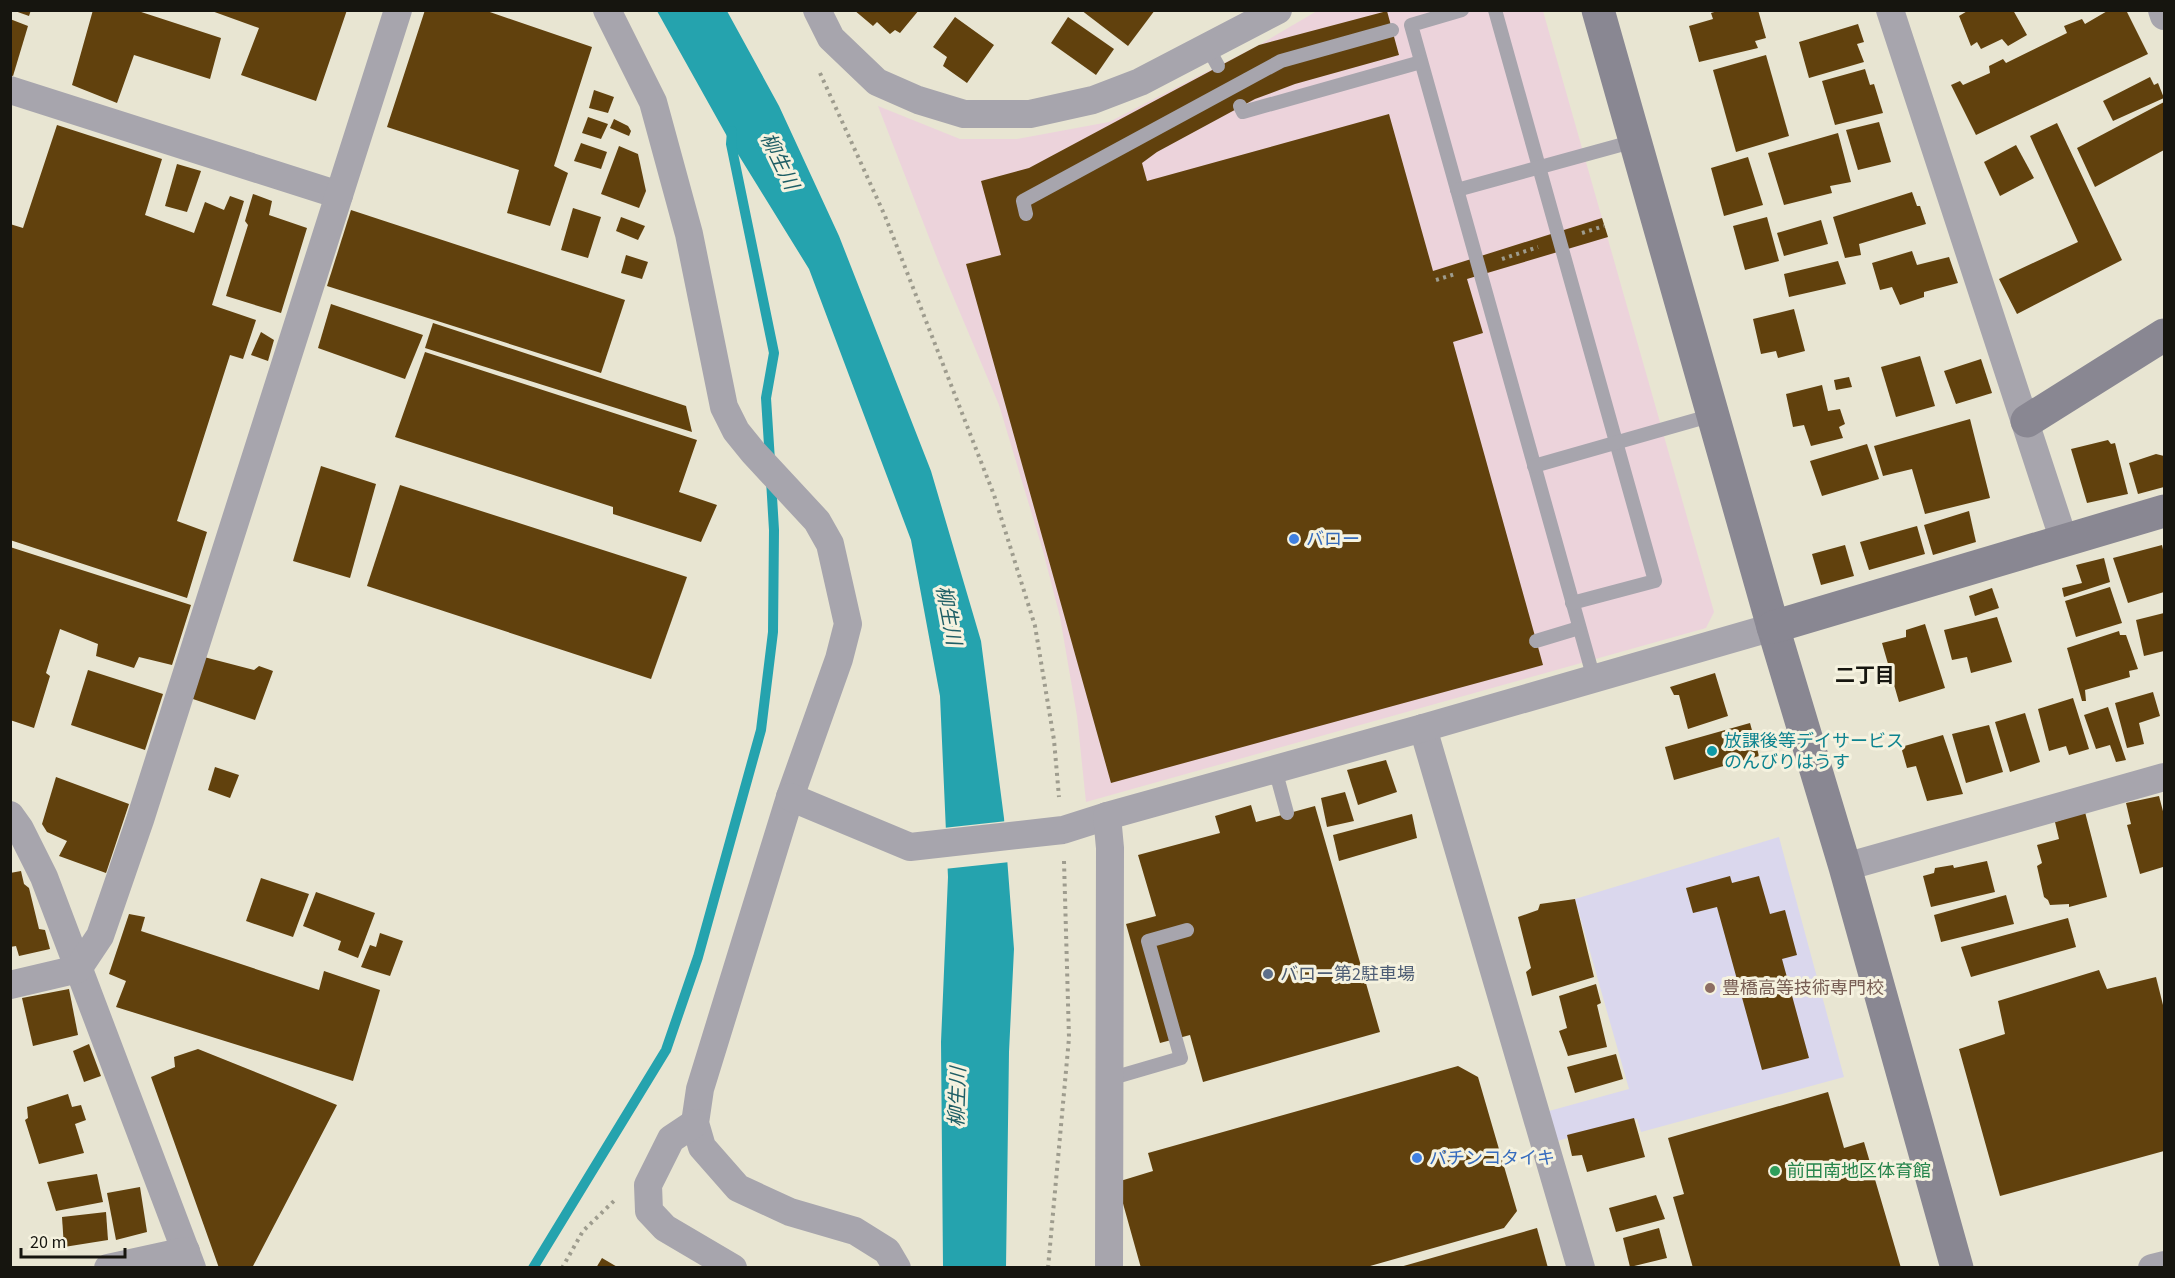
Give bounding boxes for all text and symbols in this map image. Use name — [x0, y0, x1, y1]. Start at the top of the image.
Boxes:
water label: 柳生川 — [753, 128, 806, 196]
place label: バロー — [1306, 527, 1360, 552]
marker: バロー — [1287, 532, 1301, 546]
water label: 柳生川 — [929, 583, 968, 649]
district label: 二丁目 — [1835, 662, 1895, 690]
place label: 放課後等デイサービス のんびりはうす — [1724, 729, 1904, 775]
marker: 放課後等デイサービス のんびりはうす — [1705, 744, 1719, 758]
place label: バロー第2駐車場 — [1280, 962, 1415, 987]
marker: バロー第2駐車場 — [1261, 967, 1275, 981]
place label: 豊橋高等技術専門校 — [1722, 976, 1884, 1001]
marker: 豊橋高等技術専門校 — [1703, 981, 1717, 995]
water label: 柳生川 — [943, 1065, 973, 1128]
place label: パチンコタイキ — [1429, 1146, 1555, 1171]
marker: パチンコタイキ — [1410, 1151, 1424, 1165]
place label: 前田南地区体育館 — [1787, 1159, 1931, 1184]
marker: 前田南地区体育館 — [1768, 1164, 1782, 1178]
scale bar — [21, 1221, 124, 1259]
text: 20 m — [30, 1230, 66, 1255]

